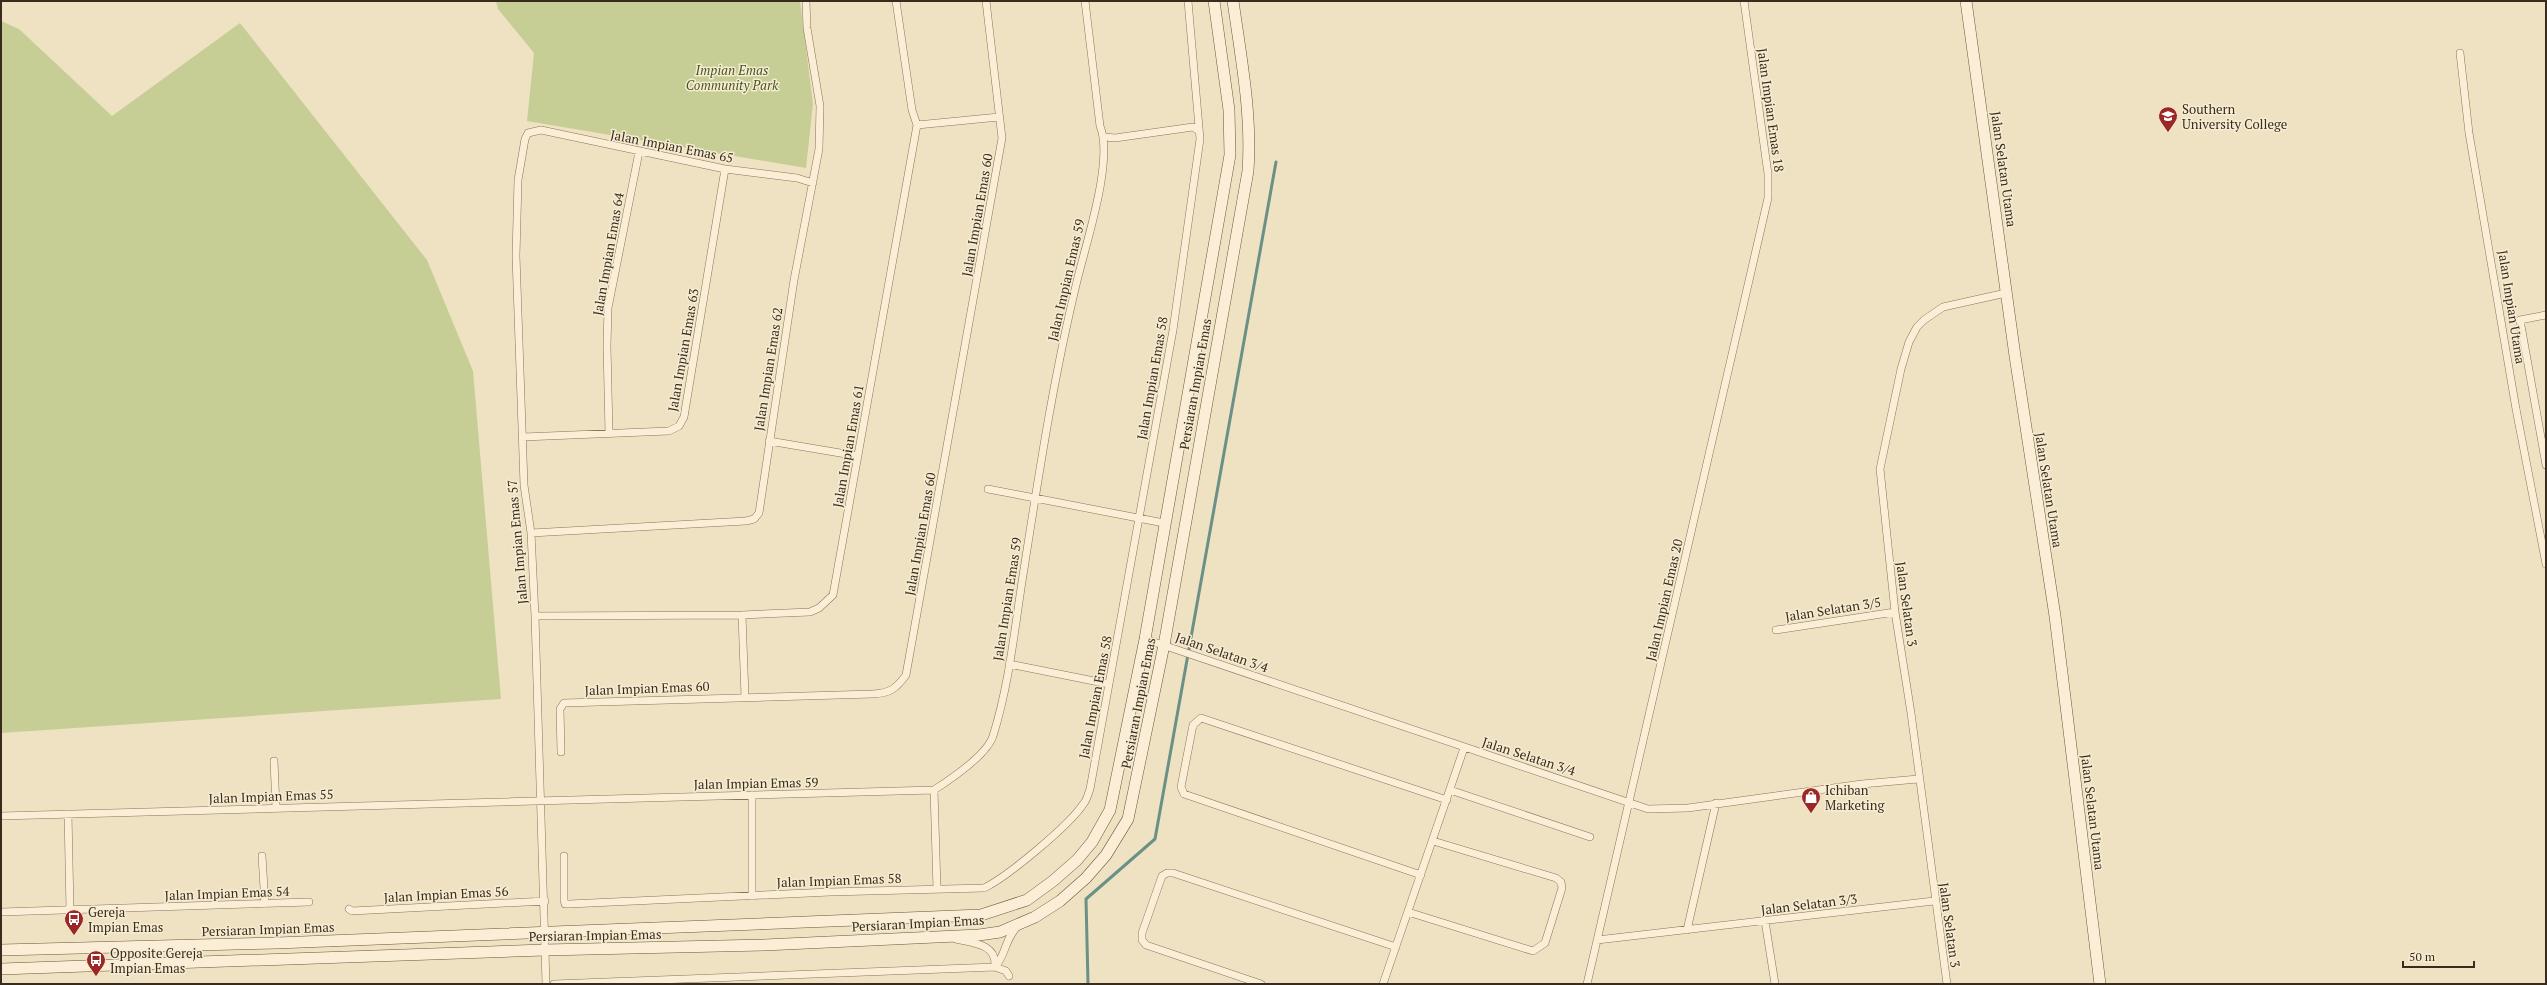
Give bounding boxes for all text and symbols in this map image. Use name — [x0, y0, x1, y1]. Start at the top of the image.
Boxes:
street label: Jalan Impian Emas 18 — [1753, 47, 1789, 173]
park label: Impian Emas Community Park — [686, 61, 779, 94]
place label: Southern University College — [2182, 100, 2287, 133]
school or university icon: Southern University College — [2157, 105, 2179, 133]
street label: Jalan Selatan Utama — [1987, 110, 2021, 228]
street label: Jalan Impian Emas 65 — [609, 125, 735, 167]
street label: Jalan Impian Emas 60 — [957, 152, 997, 278]
street label: Jalan Impian Emas 64 — [588, 191, 628, 317]
street label: Jalan Impian Emas 59 — [1043, 217, 1089, 343]
street label: Jalan Impian Utama — [2494, 249, 2530, 366]
street label: Jalan Impian Emas 63 — [663, 287, 703, 413]
street label: Jalan Impian Emas 62 — [749, 306, 787, 432]
street label: Jalan Impian Emas 58 — [1132, 315, 1172, 441]
street label: Persiaran Impian Emas — [1175, 317, 1215, 451]
street label: Jalan Impian Emas 61 — [828, 383, 868, 509]
street label: Jalan Selatan Utama — [2031, 431, 2067, 549]
street label: Jalan Impian Emas 60 — [900, 471, 940, 597]
street label: Jalan Impian Emas 57 — [503, 479, 531, 605]
street label: Jalan Impian Emas 59 — [988, 536, 1026, 662]
street label: Jalan Impian Emas 20 — [1641, 537, 1687, 663]
street label: Jalan Selatan 3 — [1892, 560, 1922, 648]
street label: Jalan Selatan 3/5 — [1784, 593, 1882, 625]
street label: Jalan Selatan 3/4 — [1173, 628, 1271, 676]
street label: Jalan Impian Emas 58 — [1074, 634, 1116, 760]
street label: Persiaran Impian Emas — [1116, 636, 1160, 770]
street label: Jalan Impian Emas 60 — [584, 677, 710, 699]
street label: Jalan Selatan 3/4 — [1480, 732, 1578, 780]
street label: Jalan Selatan Utama — [2077, 753, 2109, 871]
street label: Jalan Impian Emas 59 — [693, 773, 819, 793]
place label: Ichiban Marketing — [1825, 781, 1884, 814]
street label: Jalan Impian Emas 55 — [208, 785, 334, 807]
shop icon: Ichiban Marketing — [1800, 786, 1822, 814]
street label: Jalan Impian Emas 58 — [776, 869, 902, 891]
street label: Jalan Selatan 3 — [1935, 881, 1965, 969]
street label: Jalan Impian Emas 54 — [164, 882, 290, 904]
street label: Jalan Impian Emas 56 — [383, 882, 509, 906]
street label: Jalan Selatan 3/3 — [1760, 889, 1858, 919]
place label: Gereja Impian Emas — [88, 903, 164, 936]
bus stop icon: Gereja Impian Emas — [63, 908, 85, 936]
street label: Persiaran Impian Emas — [851, 911, 985, 935]
street label: Persiaran Impian Emas — [201, 918, 335, 940]
street label: Persiaran Impian Emas — [528, 925, 662, 945]
scale bar — [2403, 943, 2474, 969]
place label: Opposite Gereja Impian Emas — [110, 944, 203, 977]
bus stop icon: Opposite Gereja Impian Emas — [85, 949, 107, 977]
text: 50 m — [2409, 949, 2436, 964]

